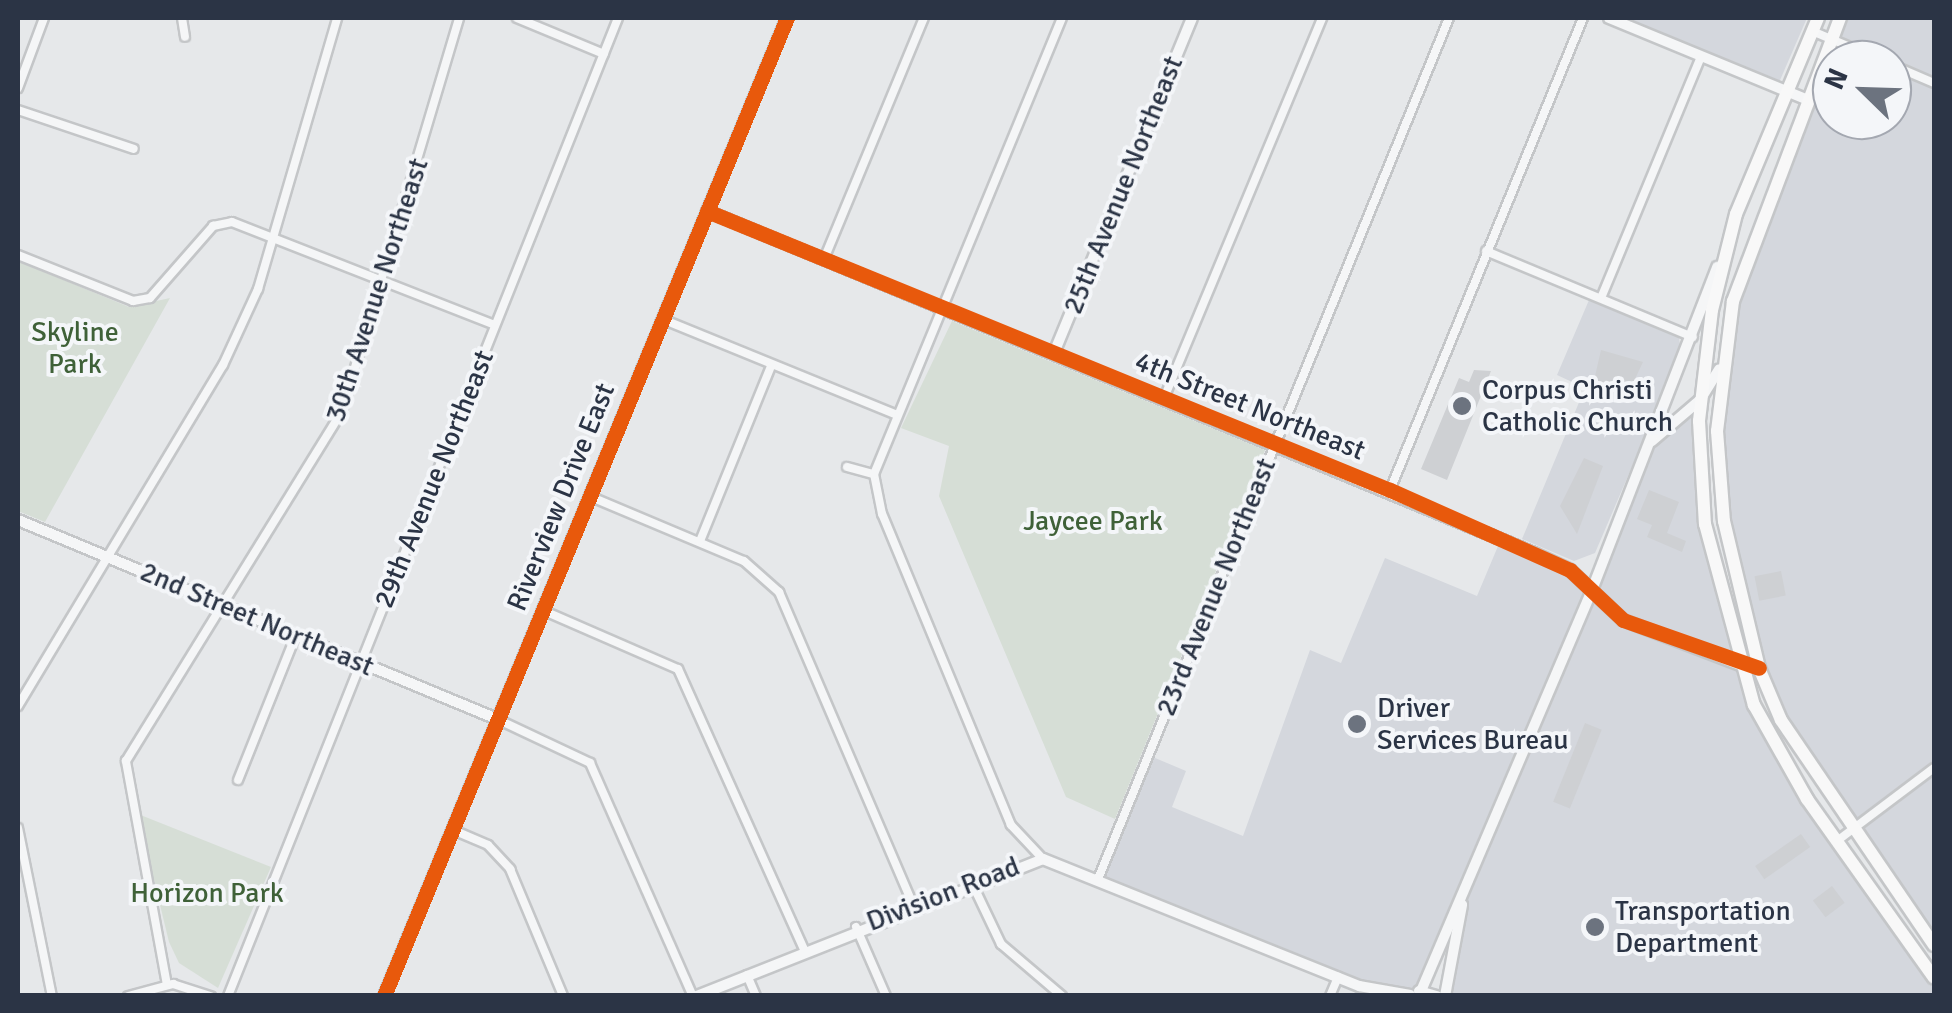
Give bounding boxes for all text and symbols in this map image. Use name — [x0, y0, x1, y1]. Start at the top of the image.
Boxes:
north arrow — [1812, 40, 1912, 140]
street label: 25th Avenue Northeast — [1056, 51, 1190, 319]
text: N — [1817, 63, 1856, 95]
street label: 30th Avenue Northeast — [319, 154, 435, 426]
park label: Skyline Park — [31, 315, 119, 381]
street label: 4th Street Northeast — [1130, 344, 1370, 468]
street label: 29th Avenue Northeast — [367, 345, 501, 613]
place label: Corpus Christi Catholic Church — [1482, 373, 1673, 439]
street label: Riverview Drive East — [500, 378, 622, 616]
marker: Corpus Christi Catholic Church — [1451, 395, 1473, 417]
street label: 23rd Avenue Northeast — [1149, 453, 1283, 721]
park label: Jaycee Park — [1023, 504, 1163, 538]
street label: 2nd Street Northeast — [135, 555, 379, 683]
place label: Driver Services Bureau — [1377, 691, 1569, 757]
marker: Driver Services Bureau — [1346, 713, 1368, 735]
street label: Division Road — [862, 849, 1024, 939]
park label: Horizon Park — [130, 876, 284, 910]
place label: Transportation Department — [1615, 894, 1791, 960]
marker: Transportation Department — [1584, 916, 1606, 938]

